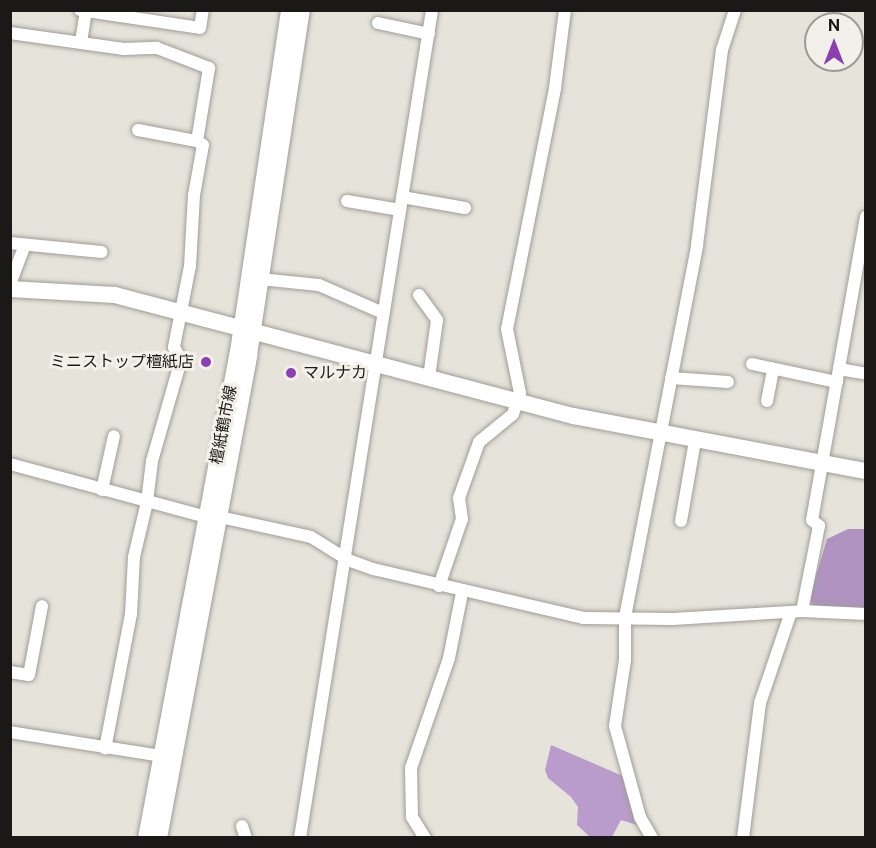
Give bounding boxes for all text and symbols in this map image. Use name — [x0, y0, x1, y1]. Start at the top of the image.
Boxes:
north arrow — [804, 12, 864, 72]
text: N — [828, 16, 840, 35]
place label: ミニストップ檀紙店 — [50, 352, 194, 372]
marker: ミニストップ檀紙店 — [199, 355, 213, 369]
place label: マルナカ — [303, 363, 367, 383]
marker: マルナカ — [284, 366, 298, 380]
street label: 檀紙鶴市線 — [207, 384, 241, 466]

